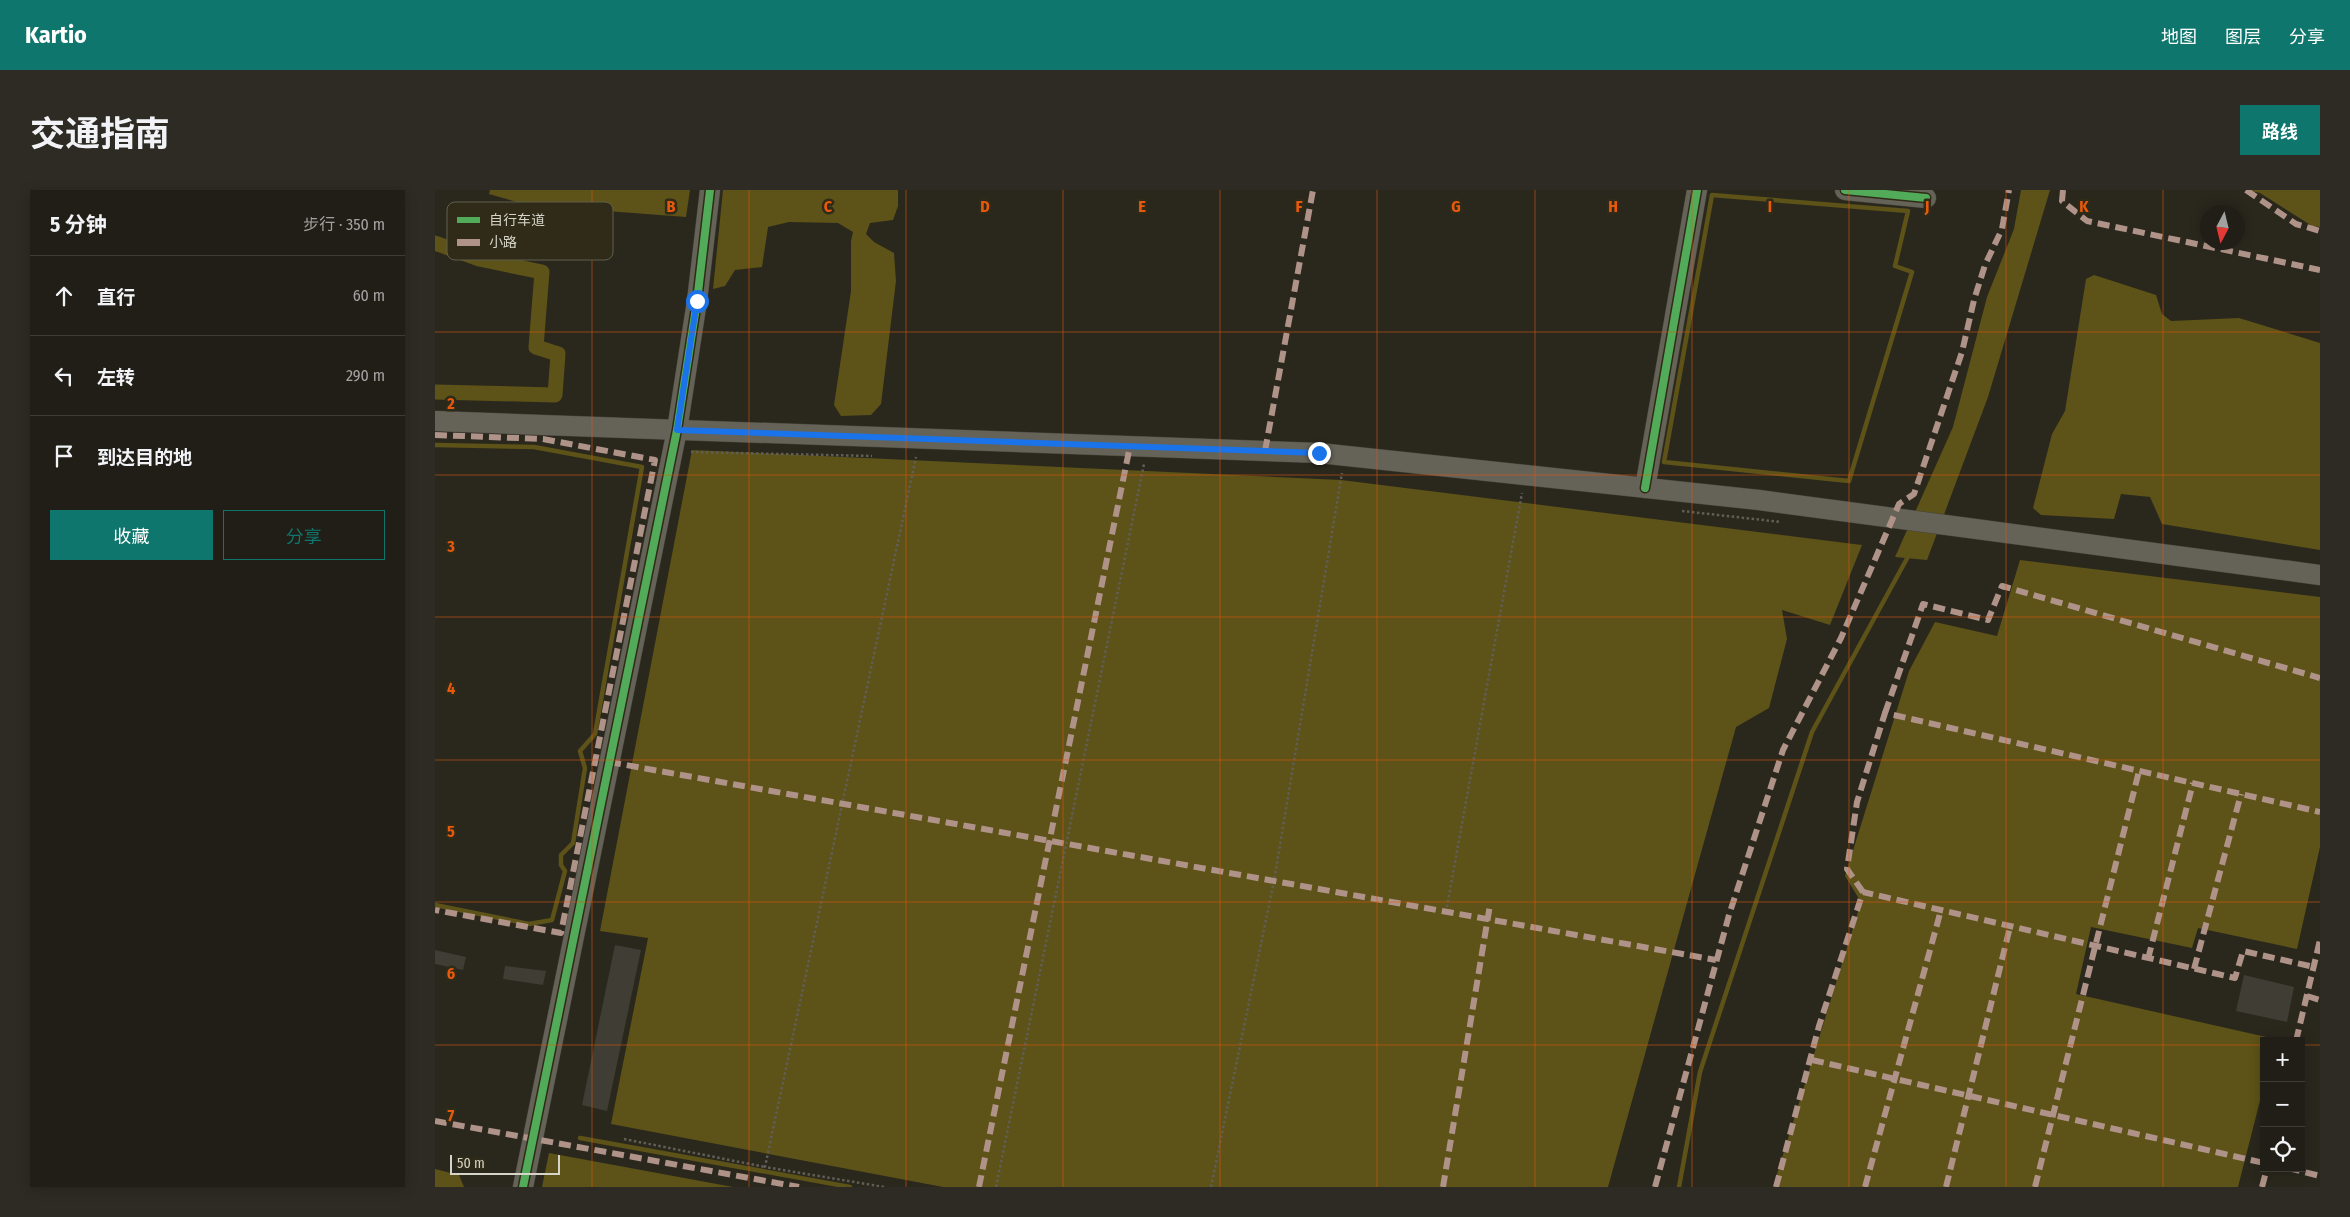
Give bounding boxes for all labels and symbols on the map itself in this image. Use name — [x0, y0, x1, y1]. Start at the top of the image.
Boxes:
text: B — [667, 197, 676, 216]
text: C — [824, 197, 833, 216]
text: D — [980, 197, 990, 216]
text: E — [1138, 197, 1146, 216]
text: F — [1295, 197, 1303, 216]
text: G — [1451, 197, 1461, 216]
text: H — [1608, 197, 1618, 216]
text: I — [1768, 197, 1772, 216]
text: J — [1924, 197, 1929, 216]
text: K — [2079, 197, 2089, 216]
legend — [447, 202, 613, 260]
north arrow — [2200, 205, 2245, 250]
text: 自行车道 — [489, 212, 545, 229]
text: 小路 — [489, 234, 517, 251]
route start — [686, 290, 709, 313]
text: 2 — [446, 394, 455, 413]
route end — [1308, 442, 1331, 465]
text: 3 — [446, 537, 455, 556]
text: 4 — [447, 679, 455, 698]
text: 5 — [447, 822, 455, 841]
text: 6 — [447, 964, 455, 983]
text: 7 — [448, 1106, 455, 1125]
scale bar — [450, 1152, 560, 1175]

